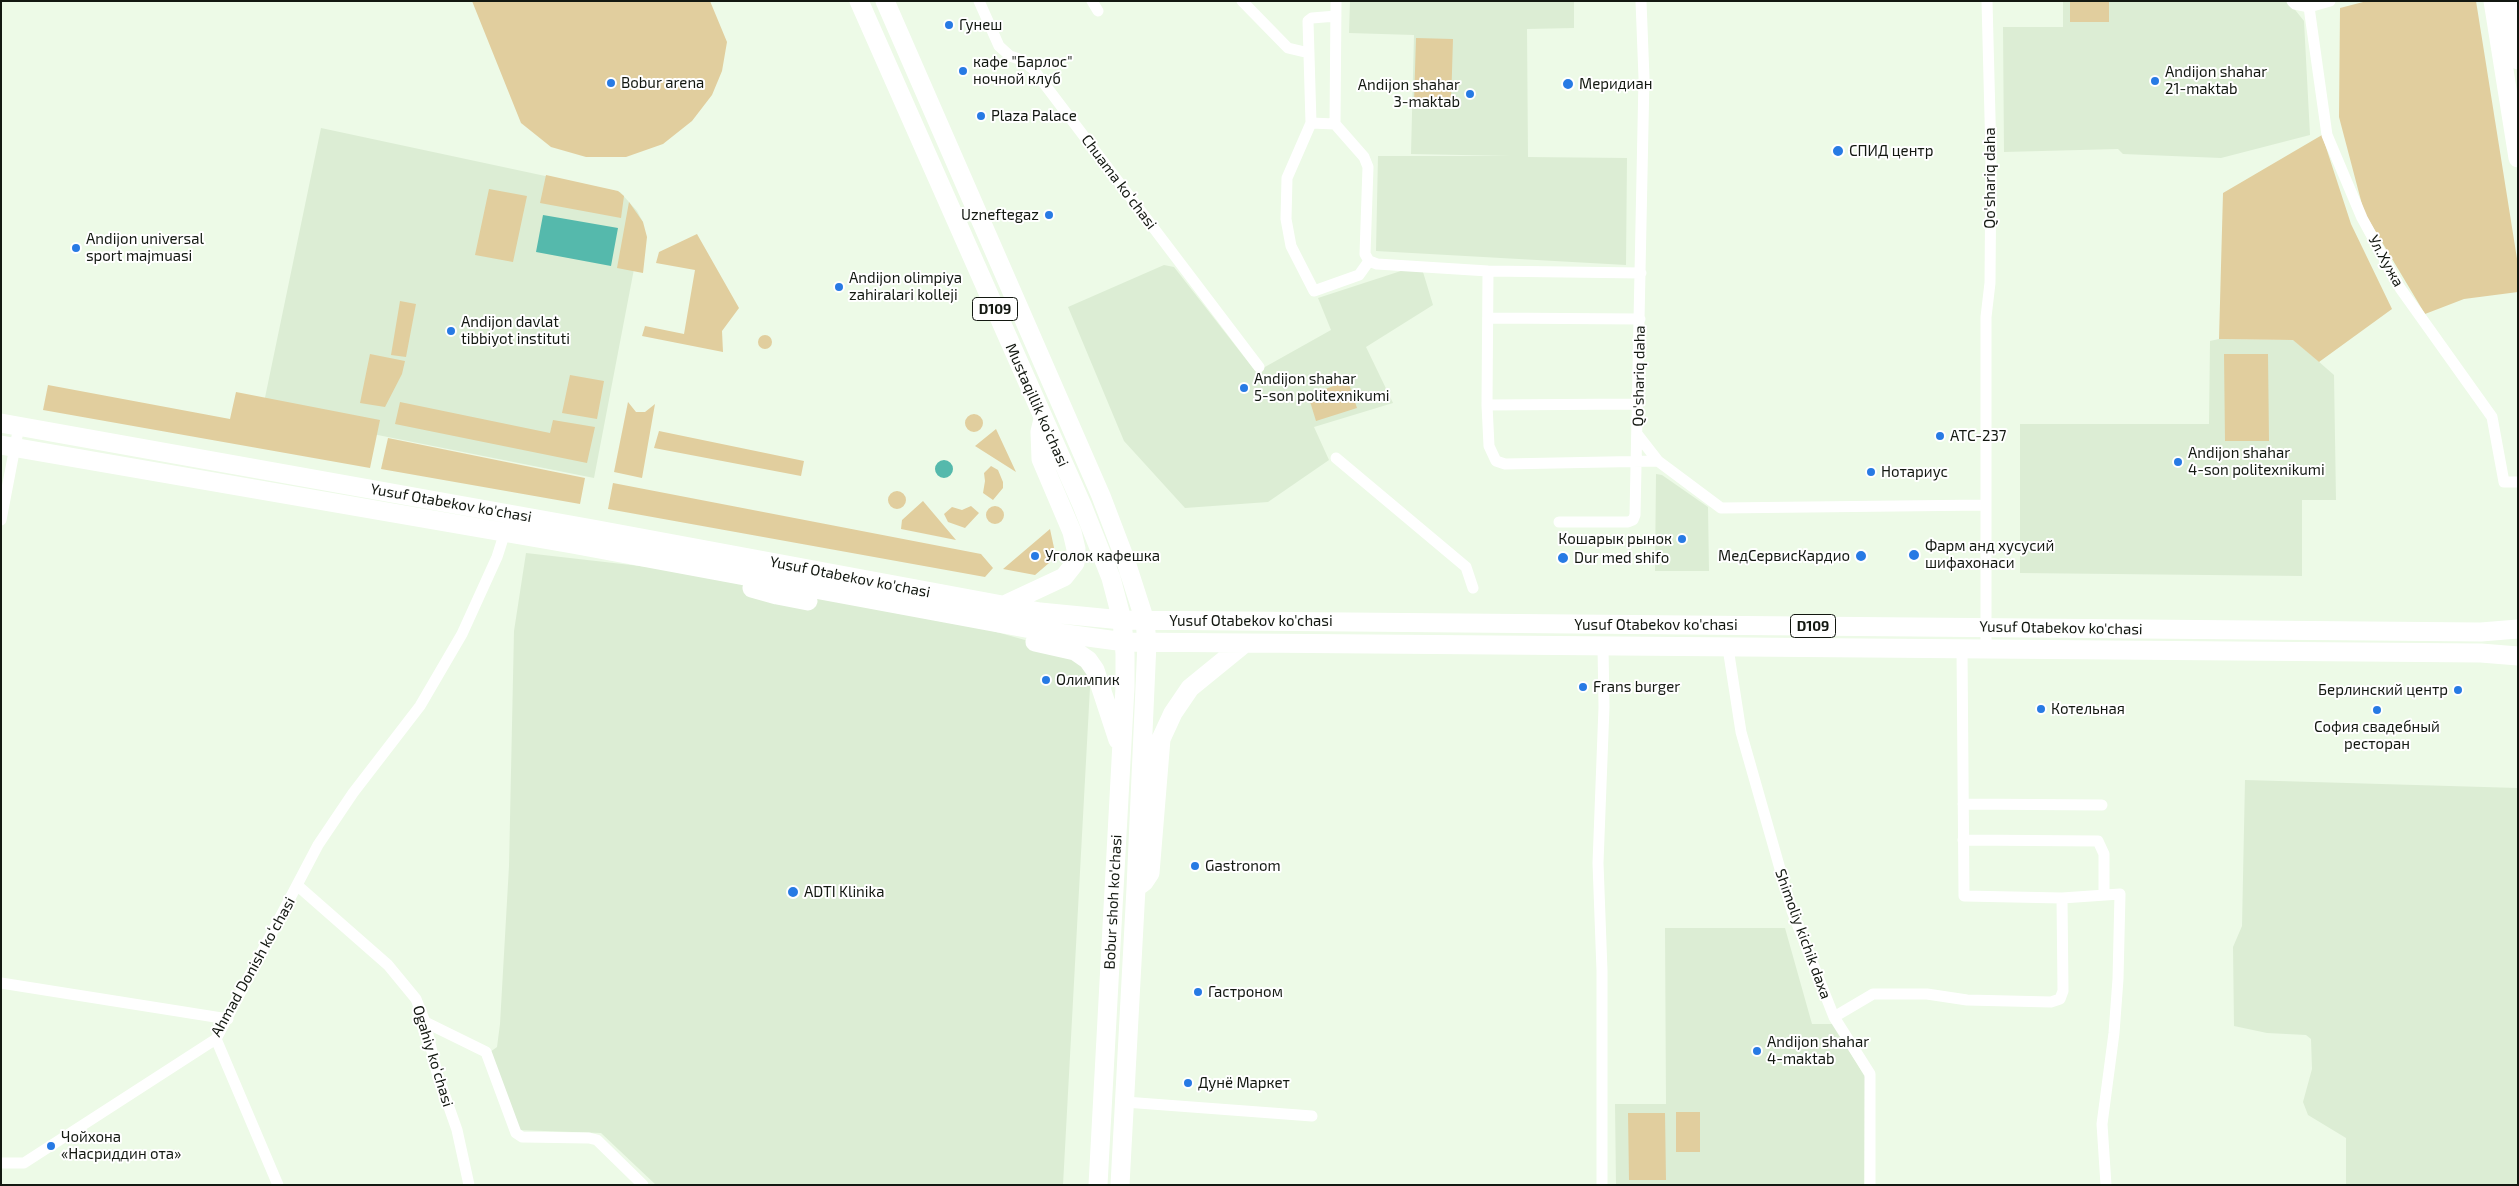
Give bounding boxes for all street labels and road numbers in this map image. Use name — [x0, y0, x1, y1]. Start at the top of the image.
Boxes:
street label: Qo'shariq daha — [1981, 127, 1999, 229]
street label: Chuama koʻchasi — [1078, 131, 1160, 233]
street label: Ул.Хужа — [2365, 232, 2407, 290]
road number: D109 — [972, 298, 1018, 320]
street label: Qo'shariq daha — [1629, 325, 1649, 427]
street label: Mustaqillik ko'chasi — [1002, 340, 1072, 470]
street label: Yusuf Otabekov ko'chasi — [369, 480, 533, 526]
street label: Yusuf Otabekov ko'chasi — [768, 553, 932, 601]
street label: Yusuf Otabekov ko'chasi — [1169, 612, 1333, 630]
road number: D109 — [1790, 614, 1836, 638]
street label: Yusuf Otabekov ko'chasi — [1574, 616, 1738, 634]
street label: Yusuf Otabekov ko'chasi — [1979, 618, 2143, 638]
street label: Bobur shoh ko'chasi — [1100, 834, 1126, 970]
street label: Shimoliy kichik daxa — [1771, 867, 1835, 1001]
street label: Ahmad Donish koʻchasi — [207, 894, 299, 1040]
street label: Ogahiy koʻchasi — [409, 1003, 457, 1109]

